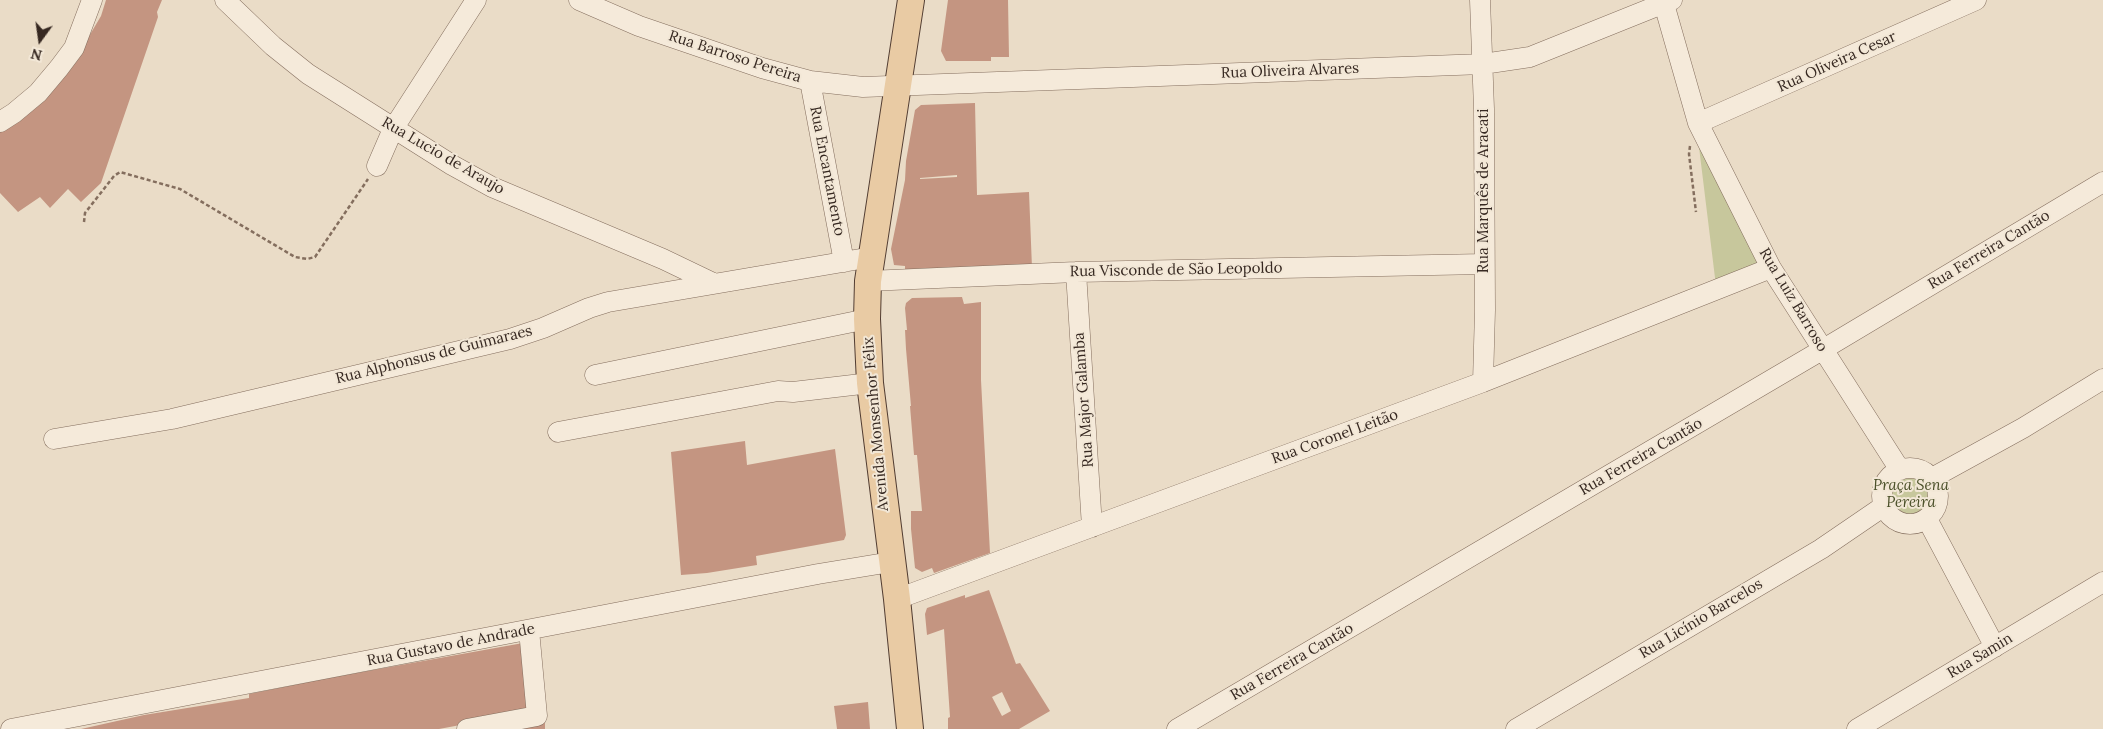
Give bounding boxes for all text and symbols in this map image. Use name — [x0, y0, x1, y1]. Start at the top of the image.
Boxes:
north arrow — [15, 15, 65, 65]
street label: Rua Barroso Pereira — [666, 27, 804, 87]
street label: Rua Oliveira Cesar — [1775, 28, 1899, 96]
text: N — [29, 45, 44, 65]
street label: Rua Oliveira Alvares — [1221, 60, 1359, 82]
street label: Rua Encantamento — [806, 105, 848, 237]
street label: Rua Marquês de Aracati — [1475, 109, 1493, 273]
street label: Rua Lucio de Araujo — [378, 114, 508, 198]
street label: Rua Ferreira Cantão — [1925, 206, 2053, 294]
street label: Rua Luiz Barroso — [1755, 245, 1831, 355]
street label: Rua Visconde de São Leopoldo — [1070, 259, 1282, 281]
street label: Rua Alphonsus de Guimaraes — [334, 322, 534, 388]
street label: Rua Major Galamba — [1070, 332, 1098, 468]
street label: Avenida Monsenhor Félix — [859, 336, 893, 512]
street label: Rua Coronel Leitão — [1269, 406, 1401, 468]
street label: Rua Ferreira Cantão — [1576, 414, 1706, 500]
park label: Praça Sena Pereira — [1873, 477, 1949, 512]
street label: Rua Licínio Barcelos — [1636, 575, 1766, 663]
street label: Rua Ferreira Cantão — [1227, 619, 1357, 705]
street label: Rua Gustavo de Andrade — [366, 620, 536, 670]
street label: Rua Samin — [1944, 629, 2016, 683]

